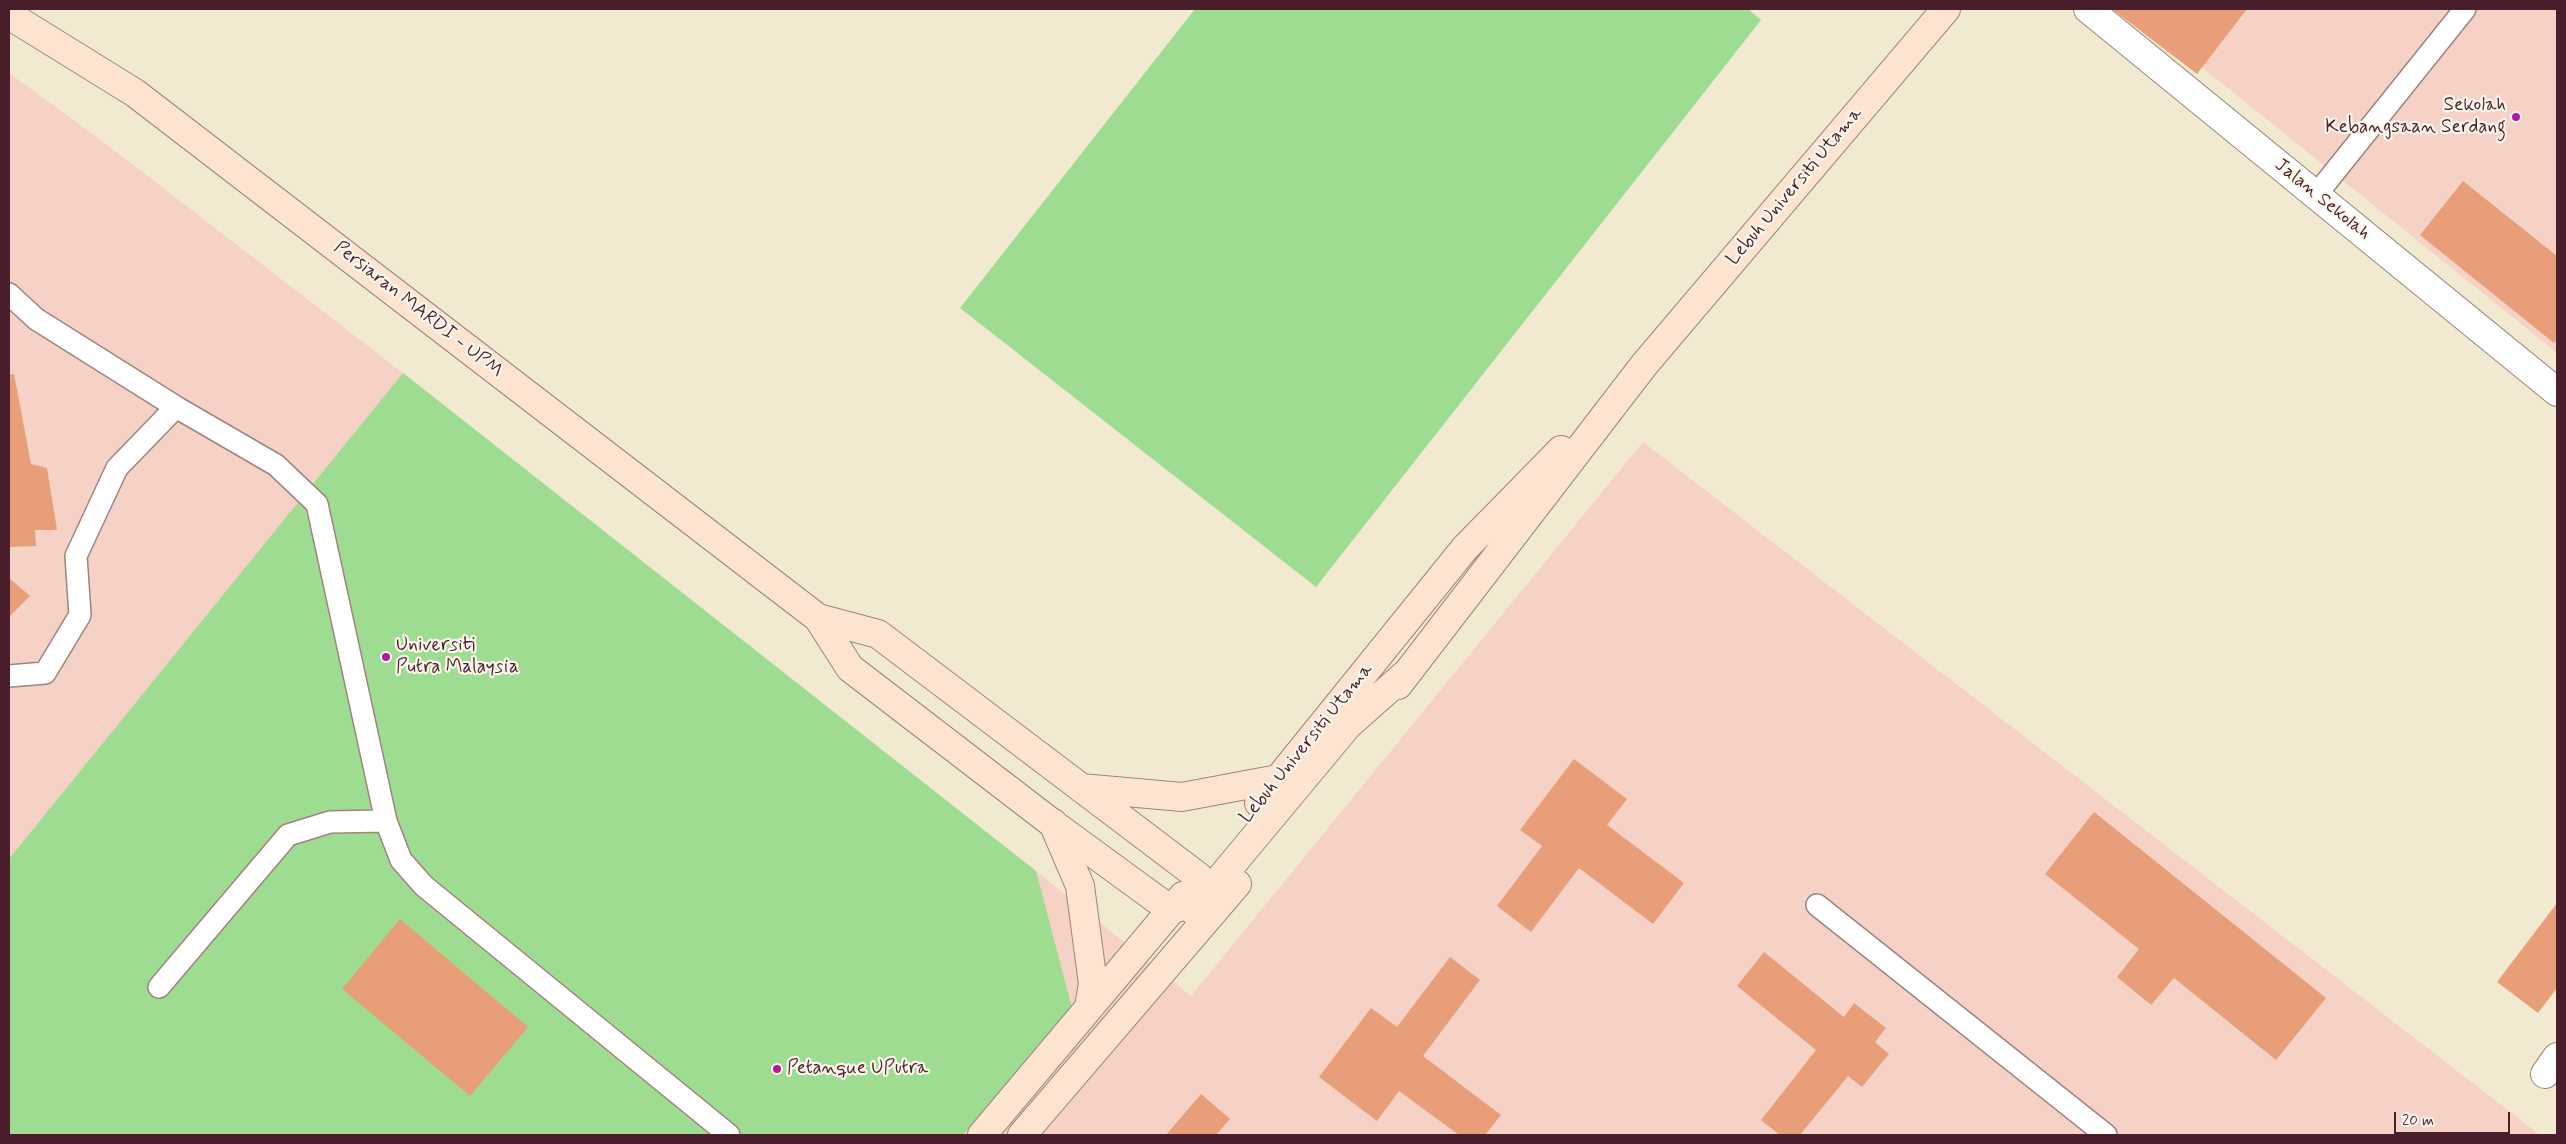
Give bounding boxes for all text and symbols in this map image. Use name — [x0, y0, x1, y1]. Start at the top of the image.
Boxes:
place label: Sekolah Kebangsaan Serdang — [2325, 95, 2506, 139]
street label: Lebuh Universiti Utama — [1722, 103, 1868, 271]
marker: Sekolah Kebangsaan Serdang — [2510, 111, 2522, 123]
street label: Jalan Sekolah — [2269, 154, 2375, 246]
street label: Persiaran MARDI - UPM — [329, 237, 507, 383]
place label: Universiti Putra Malaysia — [396, 635, 519, 679]
marker: Universiti Putra Malaysia — [380, 651, 392, 663]
street label: Lebuh Universiti Utama — [1236, 660, 1378, 828]
place label: Petanque UPutra — [787, 1058, 928, 1080]
marker: Petanque UPutra — [771, 1063, 783, 1075]
scale bar — [2396, 1102, 2512, 1134]
text: 20 m — [2402, 1111, 2434, 1131]

